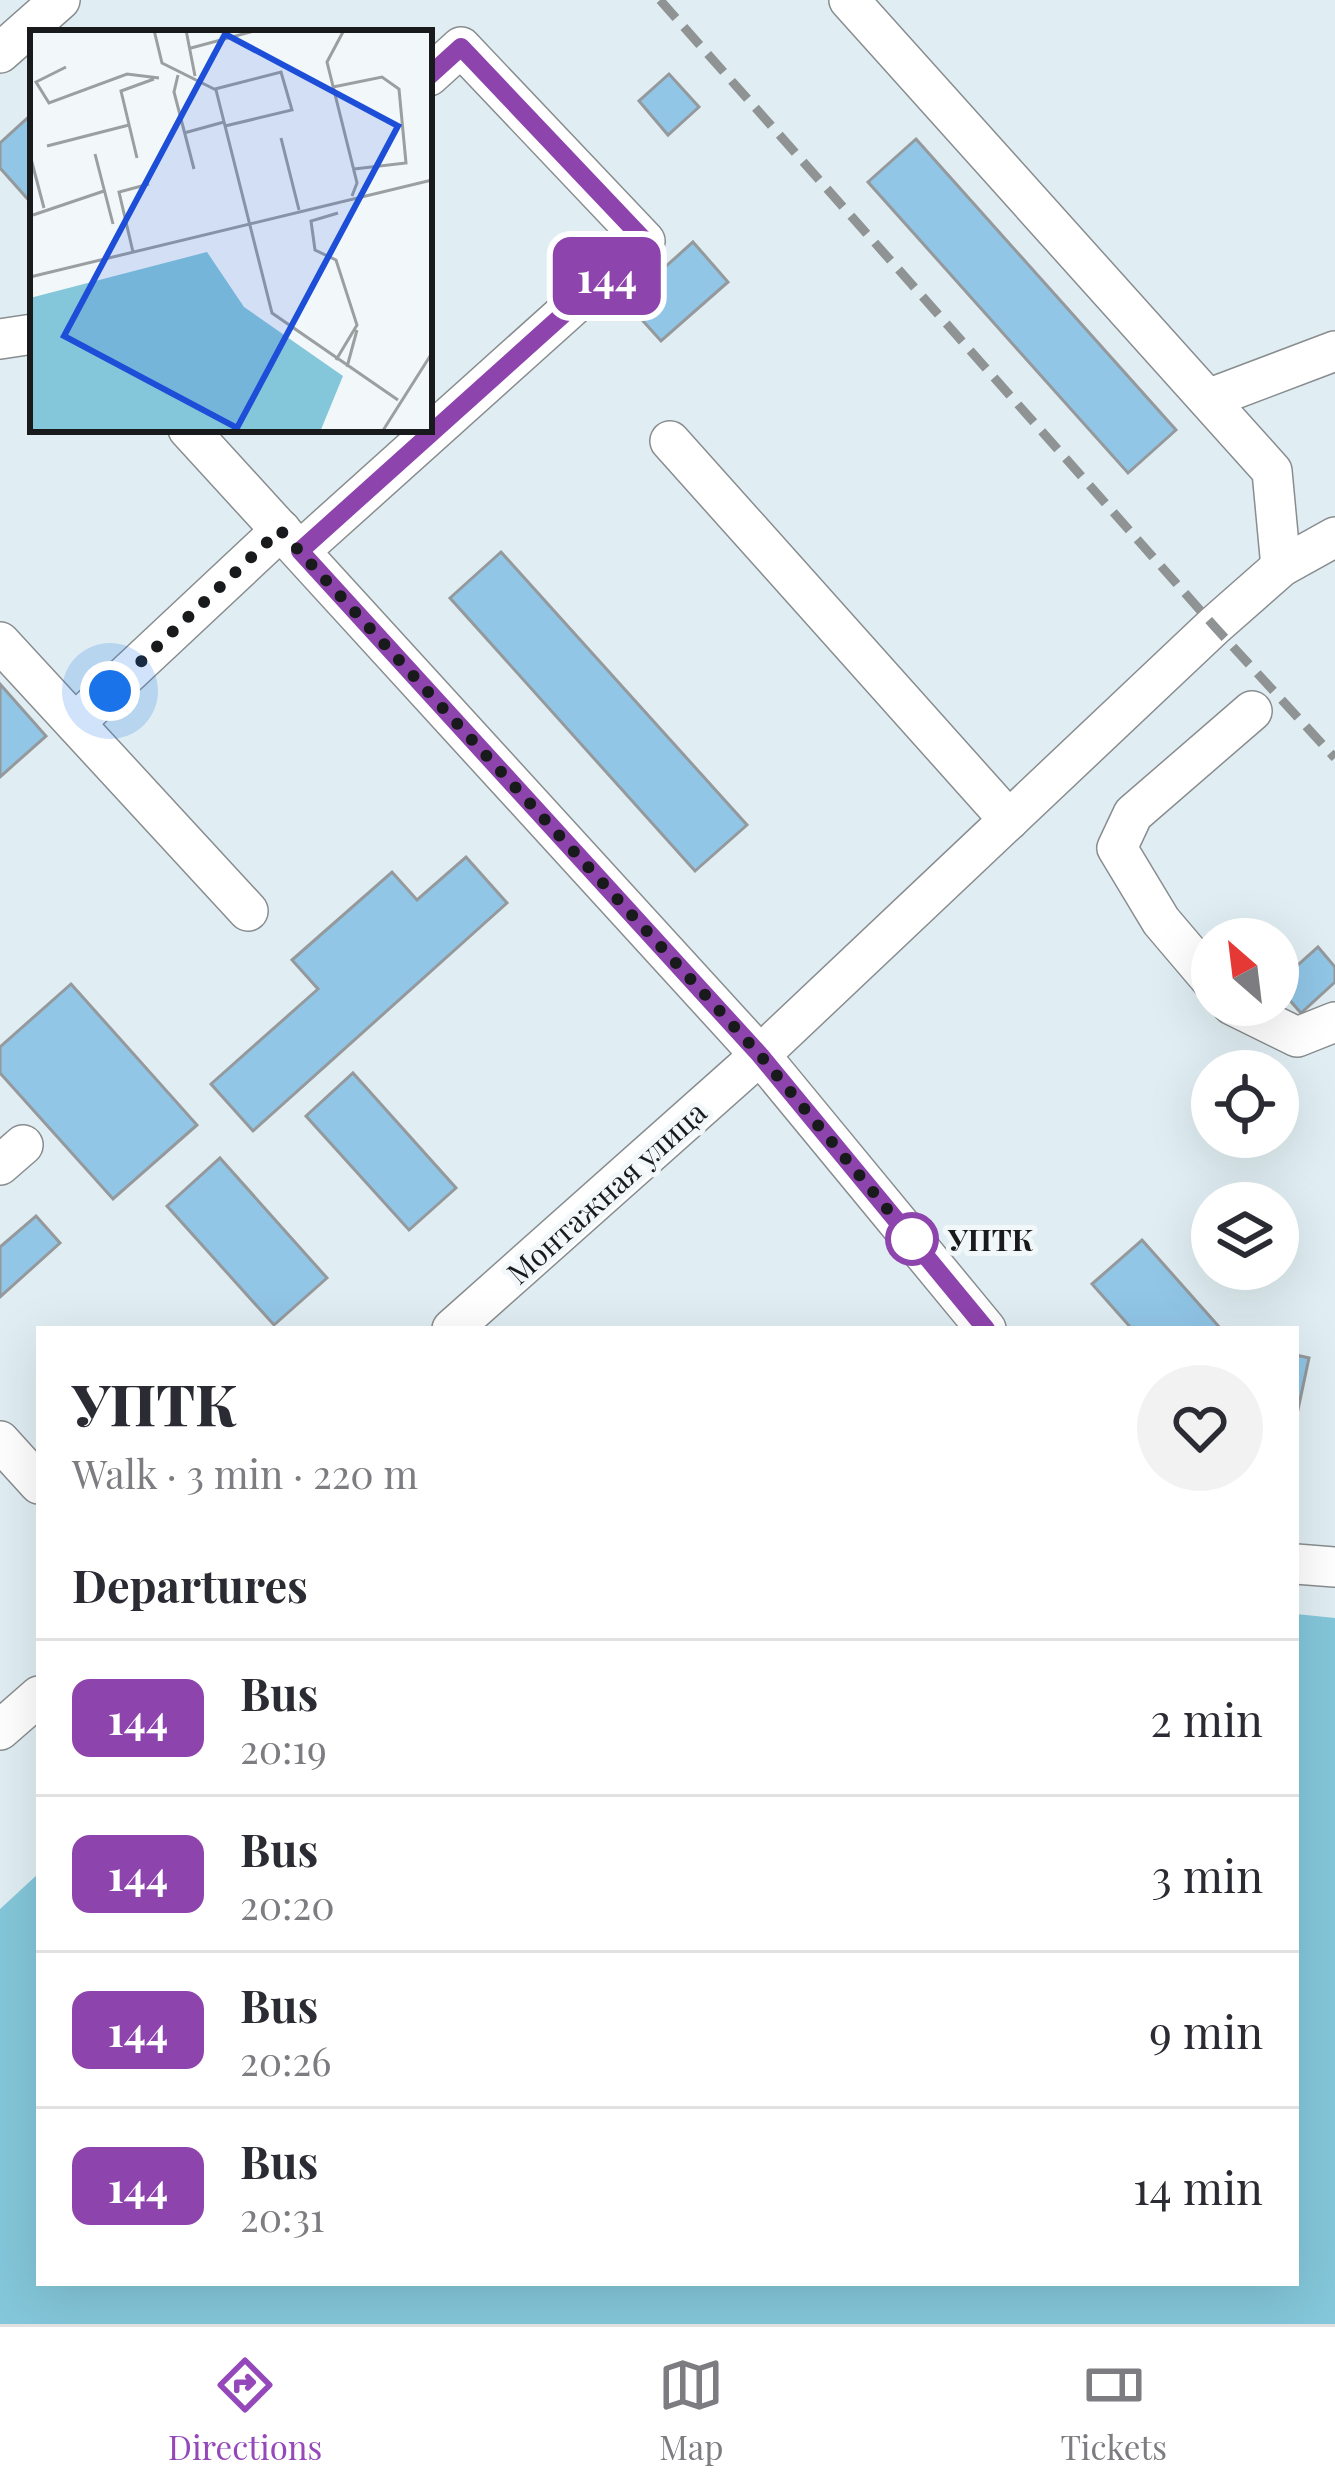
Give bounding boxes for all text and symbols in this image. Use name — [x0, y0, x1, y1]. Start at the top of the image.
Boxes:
inset map — [30, 30, 432, 432]
line badge: 144 — [538, 237, 676, 315]
text: 144 — [577, 248, 637, 304]
your location — [80, 661, 140, 721]
north arrow — [1191, 918, 1299, 1026]
map controls — [1191, 918, 1299, 1290]
button: locate — [1191, 1050, 1299, 1158]
street label: Монтажная улица — [498, 1092, 714, 1292]
button: layers — [1191, 1182, 1299, 1290]
marker: УПТК — [887, 1214, 937, 1264]
place label: УПТК — [947, 1219, 1034, 1259]
text: УПТК — [72, 1364, 237, 1440]
button: heart — [1137, 1365, 1263, 1491]
text: Walk · 3 min · 220 m — [72, 1447, 418, 1499]
text: Departures — [72, 1554, 308, 1614]
text: Bus — [240, 1662, 318, 1722]
text: 2 min — [1150, 1688, 1263, 1748]
text: 144 — [108, 1690, 168, 1746]
text: 20:19 — [240, 1722, 327, 1774]
text: Bus — [240, 1818, 318, 1878]
text: 3 min — [1151, 1844, 1263, 1904]
text: 144 — [108, 1846, 168, 1902]
text: 20:20 — [240, 1878, 335, 1930]
text: Bus — [240, 1974, 318, 2034]
text: 9 min — [1149, 2000, 1263, 2060]
text: 144 — [108, 2002, 168, 2058]
text: 20:26 — [240, 2034, 331, 2086]
text: Bus — [240, 2130, 318, 2190]
text: 14 min — [1133, 2156, 1263, 2216]
text: 144 — [108, 2158, 168, 2214]
text: 20:31 — [240, 2190, 324, 2242]
tab: Directions — [168, 2352, 322, 2468]
tab: Map — [658, 2352, 724, 2468]
tab: Tickets — [1060, 2352, 1167, 2468]

